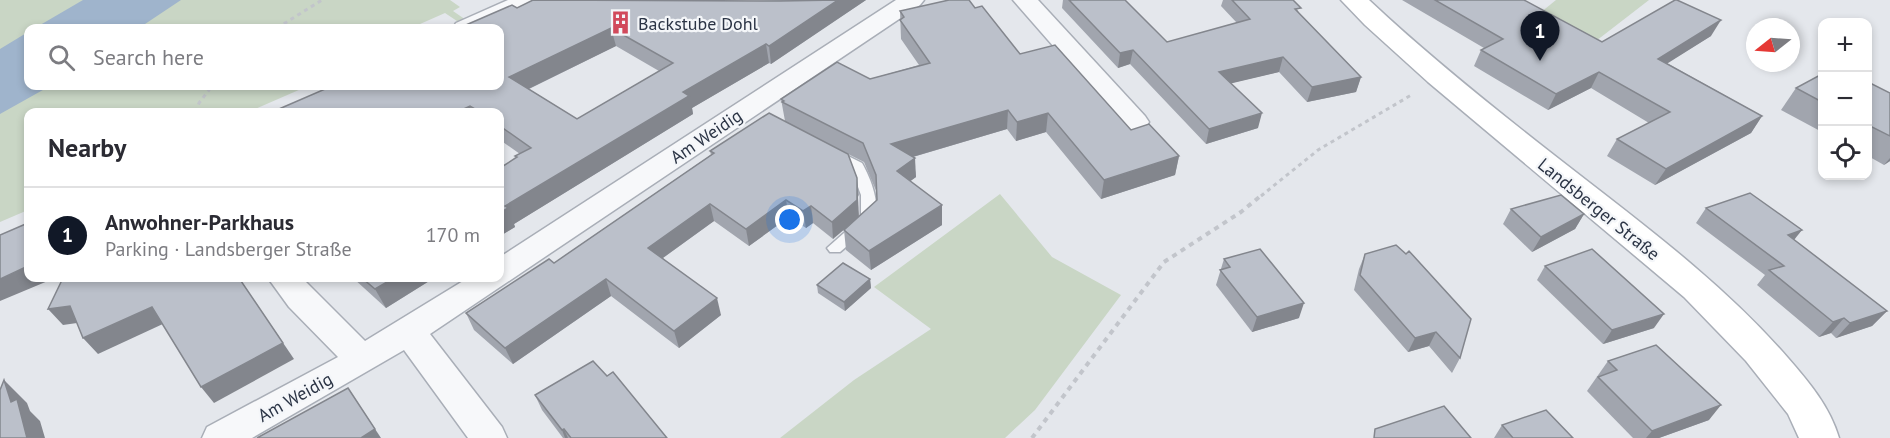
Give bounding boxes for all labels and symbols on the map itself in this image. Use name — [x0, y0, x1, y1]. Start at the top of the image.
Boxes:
building icon: Backstube Dohl — [607, 10, 633, 36]
pin: 1 — [1520, 11, 1560, 61]
place label: Backstube Dohl — [638, 12, 758, 35]
north arrow — [1746, 18, 1800, 72]
street label: Am Weidig — [666, 104, 746, 168]
street label: Landsberger Straße — [1533, 153, 1665, 265]
your location — [775, 205, 804, 234]
street label: Am Weidig — [254, 367, 336, 427]

